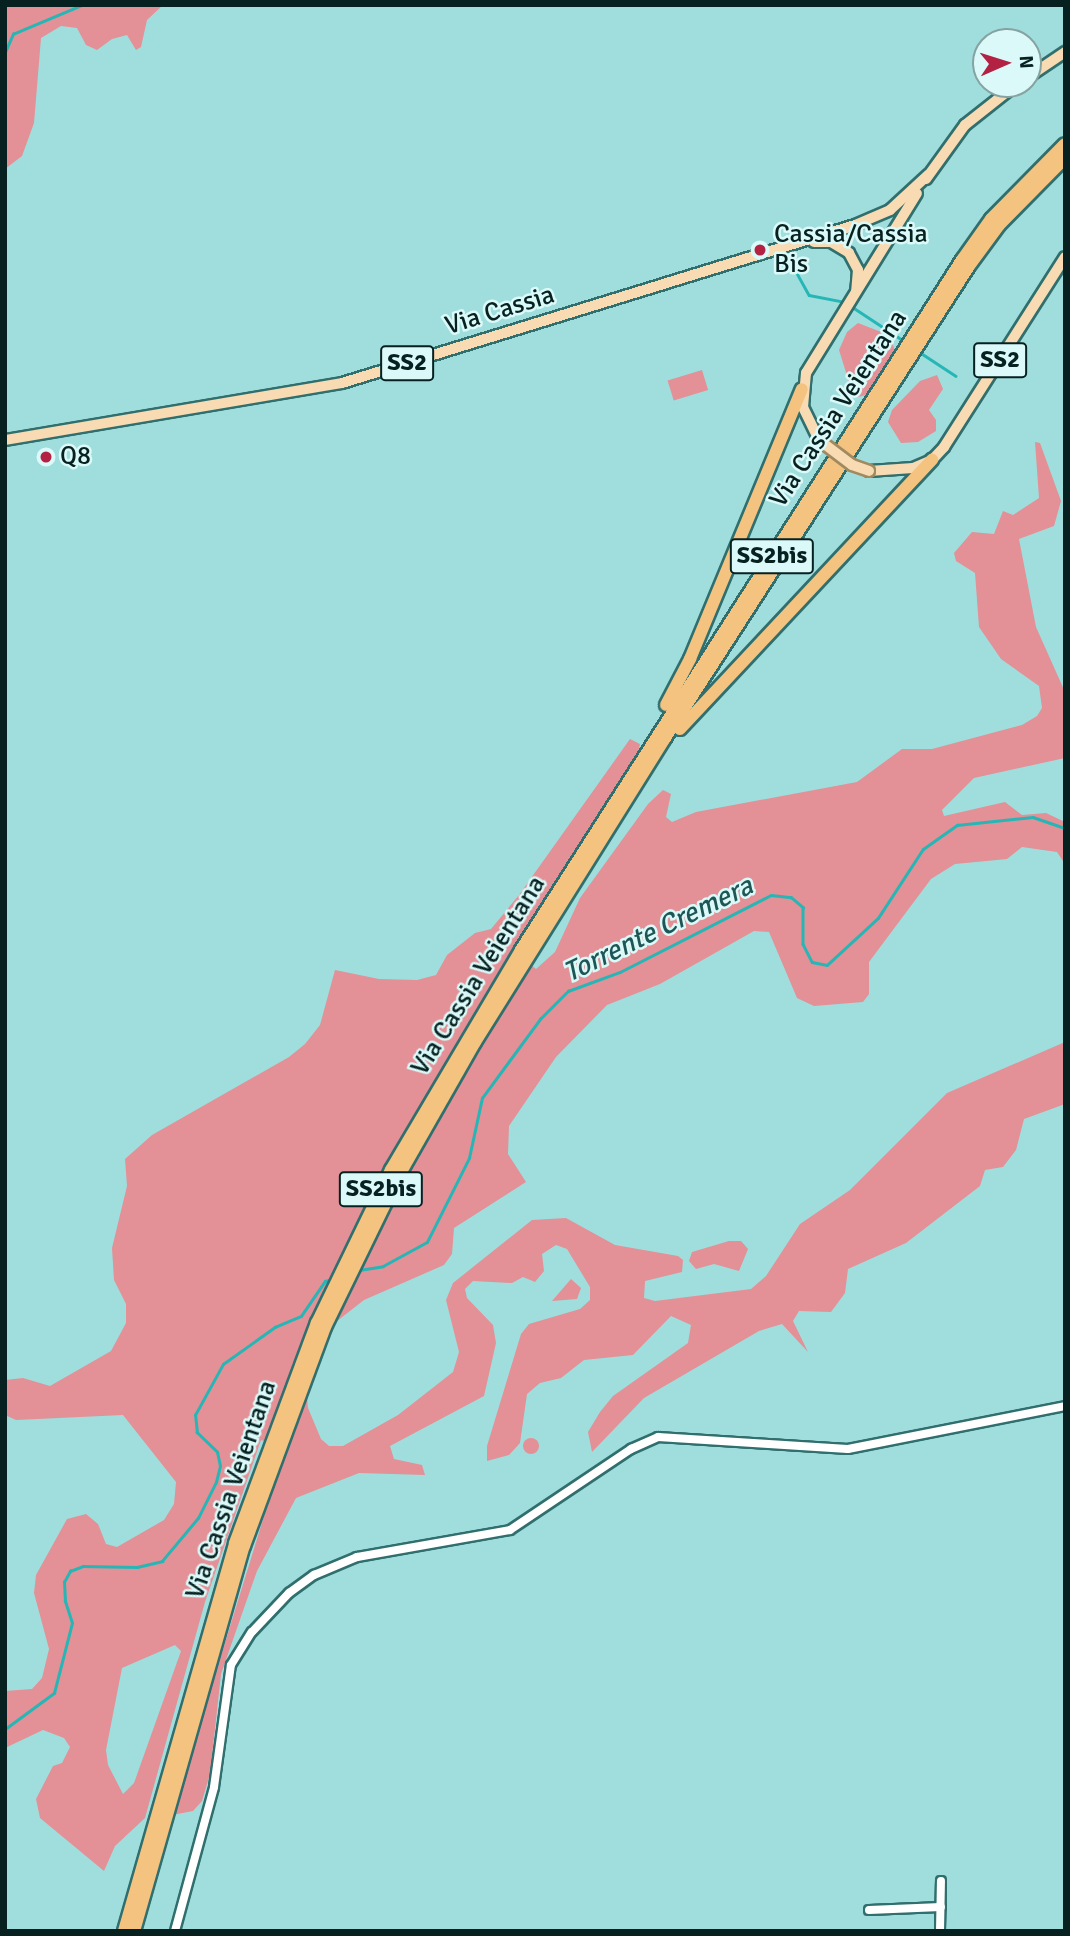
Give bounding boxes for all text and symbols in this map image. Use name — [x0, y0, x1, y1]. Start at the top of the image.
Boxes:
north arrow — [972, 28, 1042, 98]
text: N — [1014, 55, 1038, 69]
place label: Cassia/Cassia Bis — [774, 219, 928, 280]
marker: Cassia/Cassia Bis — [752, 242, 768, 258]
street label: Via Cassia — [442, 280, 558, 342]
street label: Via Cassia Veientana — [764, 305, 914, 513]
road number: SS2 — [972, 340, 1028, 380]
road number: SS2 — [379, 342, 435, 384]
place label: Q8 — [60, 441, 91, 473]
marker: Q8 — [38, 449, 54, 465]
road number: SS2bis — [728, 536, 816, 576]
water label: Torrente Cremera — [558, 869, 758, 989]
street label: Via Cassia Veientana — [405, 871, 553, 1081]
road number: SS2bis — [337, 1168, 425, 1210]
street label: Via Cassia Veientana — [180, 1377, 284, 1603]

